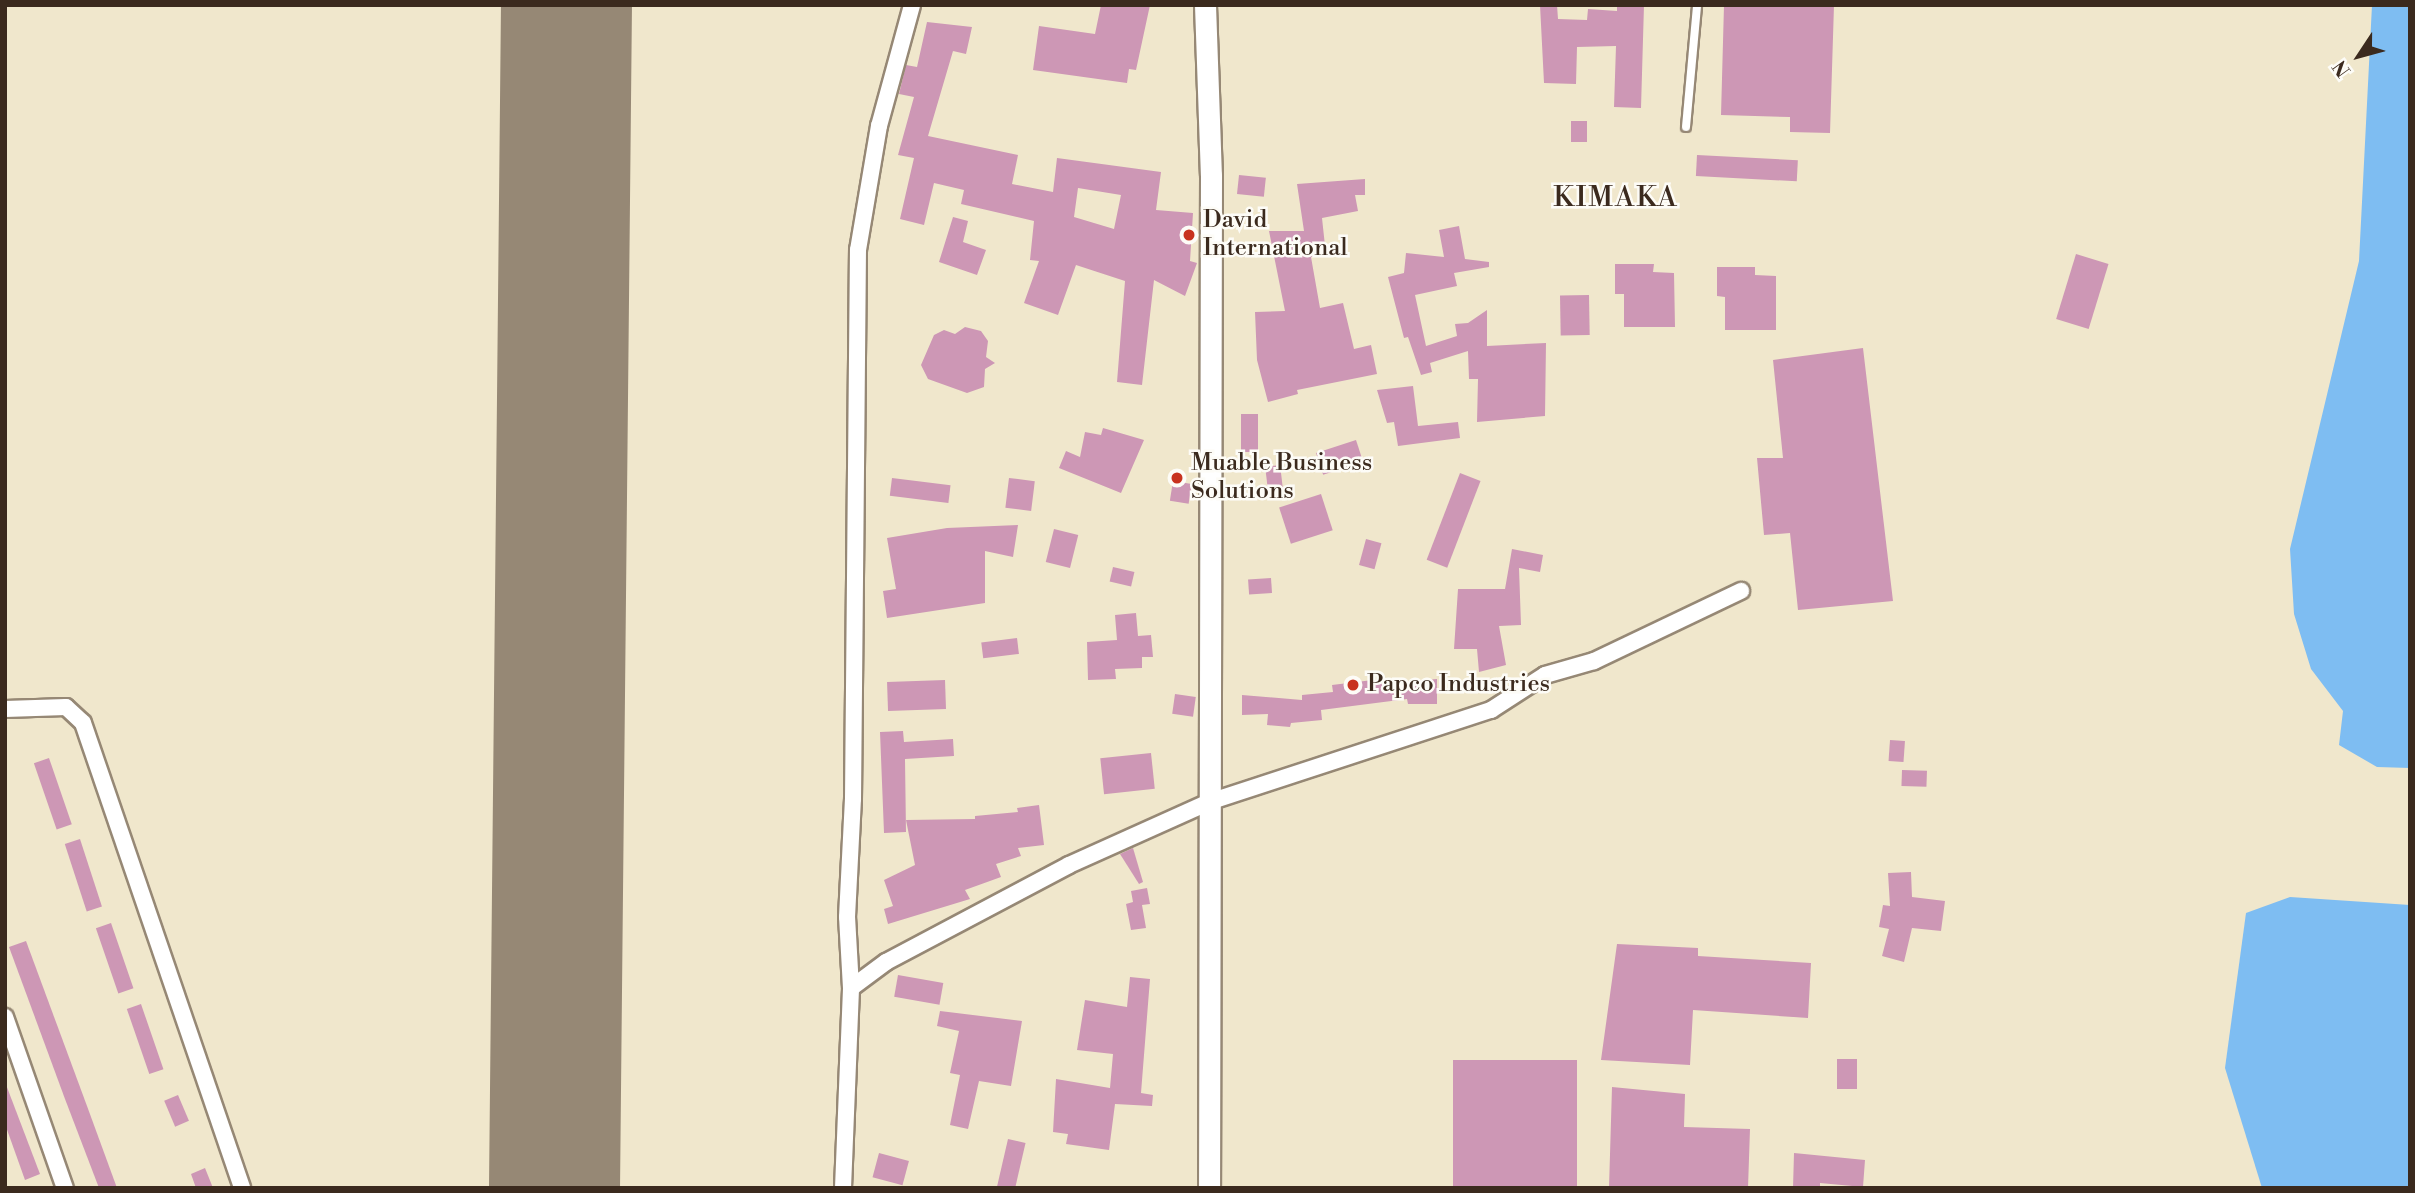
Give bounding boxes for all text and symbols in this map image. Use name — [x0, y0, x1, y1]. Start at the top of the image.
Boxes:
north arrow — [2324, 21, 2394, 91]
text: N — [2328, 55, 2356, 81]
district label: KIMAKA — [1554, 181, 1678, 215]
place label: David International — [1203, 207, 1347, 263]
marker: David International — [1181, 227, 1197, 243]
place label: Muable Business Solutions — [1191, 450, 1372, 506]
marker: Muable Business Solutions — [1169, 470, 1185, 486]
place label: Papco Industries — [1367, 671, 1550, 699]
marker: Papco Industries — [1345, 677, 1361, 693]

